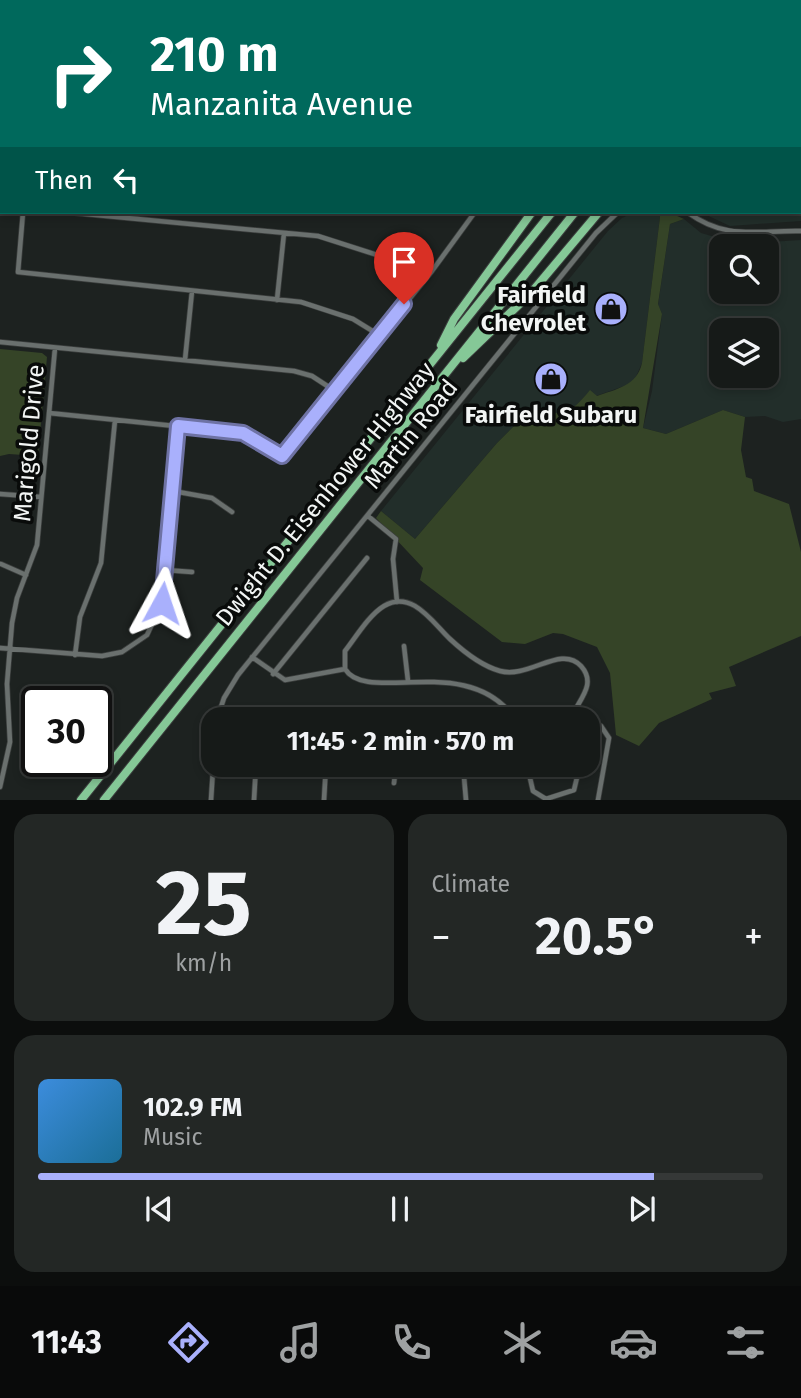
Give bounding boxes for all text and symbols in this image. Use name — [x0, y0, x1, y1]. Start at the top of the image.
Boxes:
text: 210 m — [150, 25, 279, 84]
icon: right — [35, 28, 126, 119]
text: Manzanita Avenue — [150, 85, 413, 123]
icon: left — [107, 161, 145, 199]
text: Then — [35, 165, 93, 196]
pin — [374, 232, 434, 304]
map controls — [709, 234, 779, 388]
button: search — [709, 234, 779, 304]
icon: arrive — [385, 243, 423, 281]
place label: Fairfield Chevrolet — [481, 281, 587, 337]
shop icon: Fairfield Chevrolet — [592, 290, 630, 328]
button: layers — [709, 318, 779, 388]
street label: Dwight D. Eisenhower Highway — [210, 356, 440, 631]
shop icon: Fairfield Subaru — [532, 360, 570, 398]
street label: Marigold Drive — [8, 363, 50, 523]
street label: Martin Road — [359, 374, 463, 494]
place label: Fairfield Subaru — [465, 401, 637, 429]
position arrow — [125, 566, 199, 640]
speed limit sign: 30 — [21, 686, 112, 777]
text: 11:45 · 2 min · 570 m — [287, 726, 514, 757]
text: 25 — [156, 849, 252, 958]
text: Climate — [432, 870, 510, 898]
text: 20.5° — [535, 905, 660, 968]
text: − — [432, 914, 451, 960]
text: + — [744, 914, 763, 960]
text: km/h — [175, 949, 232, 977]
text: 102.9 FM — [143, 1092, 242, 1123]
text: Music — [143, 1123, 203, 1151]
icon: previous — [140, 1190, 178, 1228]
icon: pause — [381, 1190, 419, 1228]
icon: next — [623, 1190, 661, 1228]
icon: directions — [164, 1318, 213, 1367]
icon: music — [276, 1318, 325, 1367]
icon: phone — [387, 1318, 436, 1367]
icon: climate — [498, 1318, 547, 1367]
icon: car — [609, 1318, 658, 1367]
icon: filters — [721, 1318, 770, 1367]
text: 11:43 — [31, 1323, 102, 1361]

